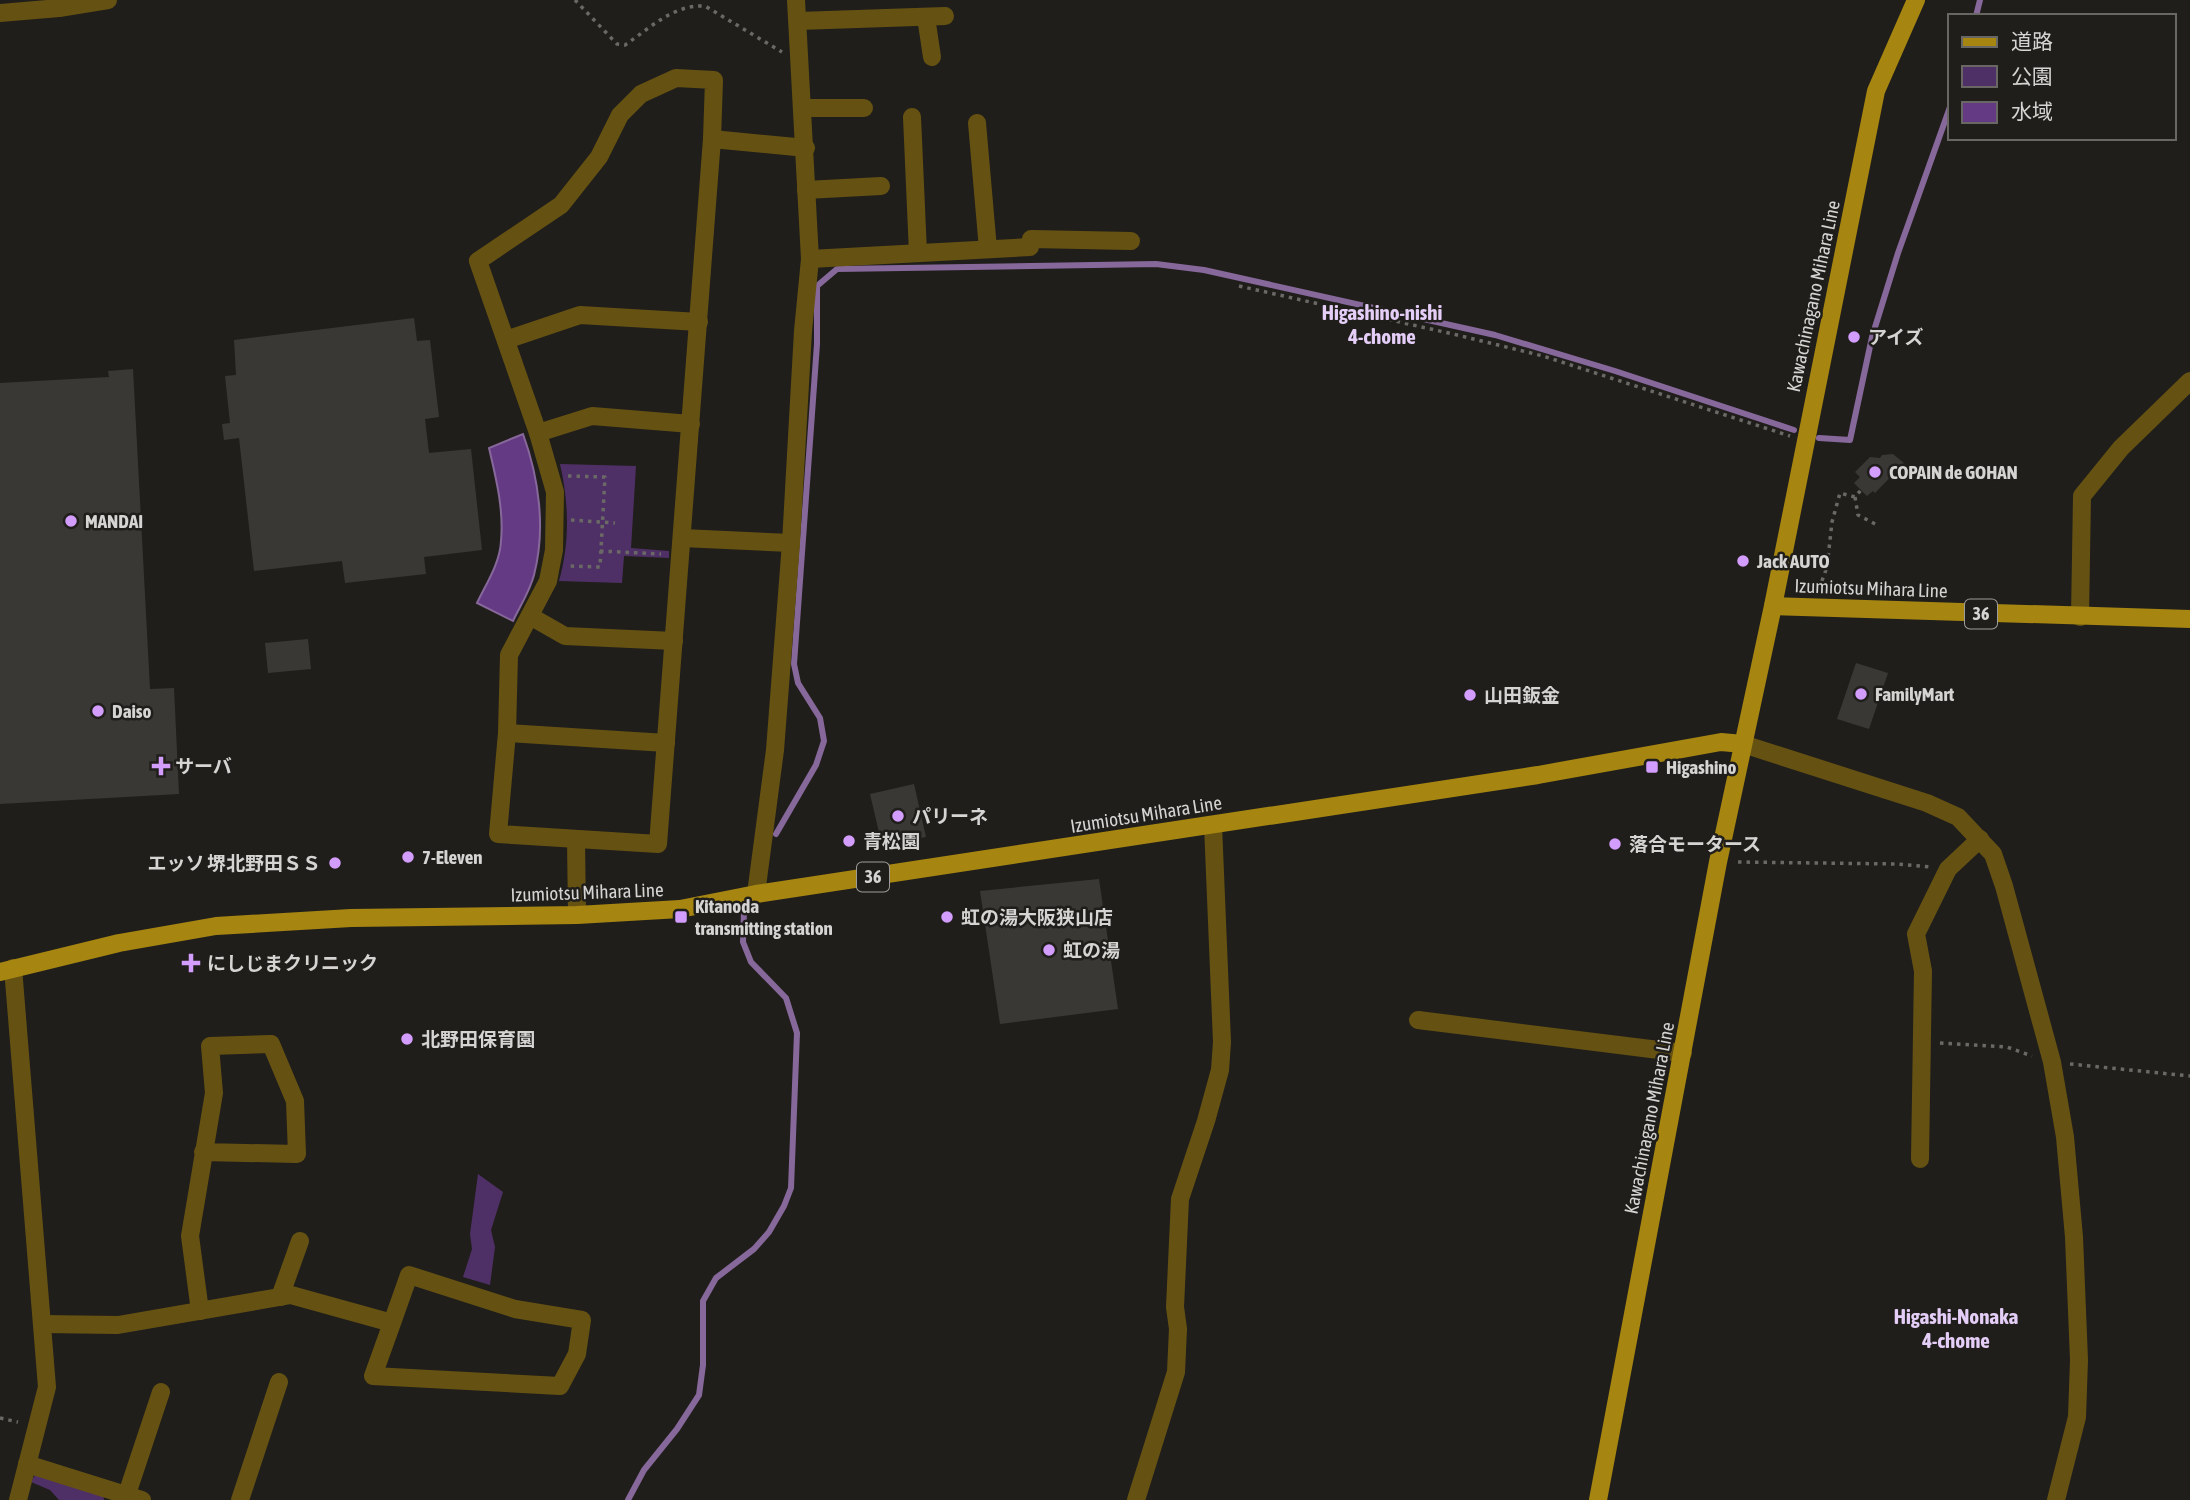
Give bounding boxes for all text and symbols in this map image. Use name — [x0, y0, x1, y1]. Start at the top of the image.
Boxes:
legend — [1948, 14, 2176, 140]
text: 道路 — [2011, 29, 2053, 53]
text: 公園 — [2011, 64, 2053, 88]
text: 水域 — [2011, 99, 2053, 123]
street label: Kawachinagano Mihara Line — [1782, 198, 1844, 394]
district label: Higashino-nishi 4-chome — [1322, 300, 1442, 348]
place label: アイズ — [1868, 326, 1923, 348]
marker: アイズ — [1846, 329, 1862, 345]
place label: COPAIN de GOHAN — [1889, 461, 2018, 483]
marker: COPAIN de GOHAN — [1867, 464, 1883, 480]
place label: MANDAI — [85, 510, 143, 532]
marker: MANDAI — [63, 513, 79, 529]
place label: Jack AUTO — [1756, 550, 1830, 572]
marker: Jack AUTO — [1735, 553, 1751, 569]
street label: Izumiotsu Mihara Line — [1794, 574, 1948, 602]
road number: 36 — [1965, 600, 1997, 628]
place label: FamilyMart — [1875, 683, 1955, 705]
place label: 山田鈑金 — [1484, 684, 1560, 706]
marker: FamilyMart — [1853, 686, 1869, 702]
marker: 山田鈑金 — [1462, 687, 1478, 703]
place label: Daiso — [112, 700, 152, 722]
marker: Daiso — [90, 703, 106, 719]
place label: サーバ — [175, 755, 232, 777]
place label: Higashino — [1666, 756, 1737, 778]
marker: サーバ — [153, 758, 169, 774]
marker: Higashino — [1644, 759, 1660, 775]
street label: Izumiotsu Mihara Line — [1069, 791, 1223, 837]
place label: パリーネ — [912, 805, 988, 827]
marker: パリーネ — [890, 808, 906, 824]
place label: 青松園 — [863, 830, 920, 852]
marker: 青松園 — [841, 833, 857, 849]
place label: 落合モータース — [1629, 833, 1761, 855]
marker: 落合モータース — [1607, 836, 1623, 852]
place label: 7-Eleven — [422, 846, 483, 868]
marker: 7-Eleven — [400, 849, 416, 865]
place label: エッソ 堺北野田ＳＳ — [147, 852, 321, 874]
marker: エッソ 堺北野田ＳＳ — [327, 855, 343, 871]
road number: 36 — [857, 862, 889, 892]
street label: Izumiotsu Mihara Line — [510, 878, 664, 906]
place label: Kitanoda transmitting station — [694, 895, 833, 939]
place label: 虹の湯大阪狭山店 — [961, 906, 1113, 928]
marker: Kitanoda transmitting station — [673, 909, 689, 925]
marker: 虹の湯大阪狭山店 — [939, 909, 955, 925]
place label: 虹の湯 — [1063, 939, 1120, 961]
marker: 虹の湯 — [1041, 942, 1057, 958]
place label: にしじまクリニック — [207, 952, 378, 974]
marker: にしじまクリニック — [181, 953, 201, 973]
street label: Kawachinagano Mihara Line — [1620, 1020, 1678, 1216]
place label: 北野田保育園 — [421, 1028, 535, 1050]
marker: 北野田保育園 — [399, 1031, 415, 1047]
district label: Higashi-Nonaka 4-chome — [1894, 1304, 2018, 1352]

